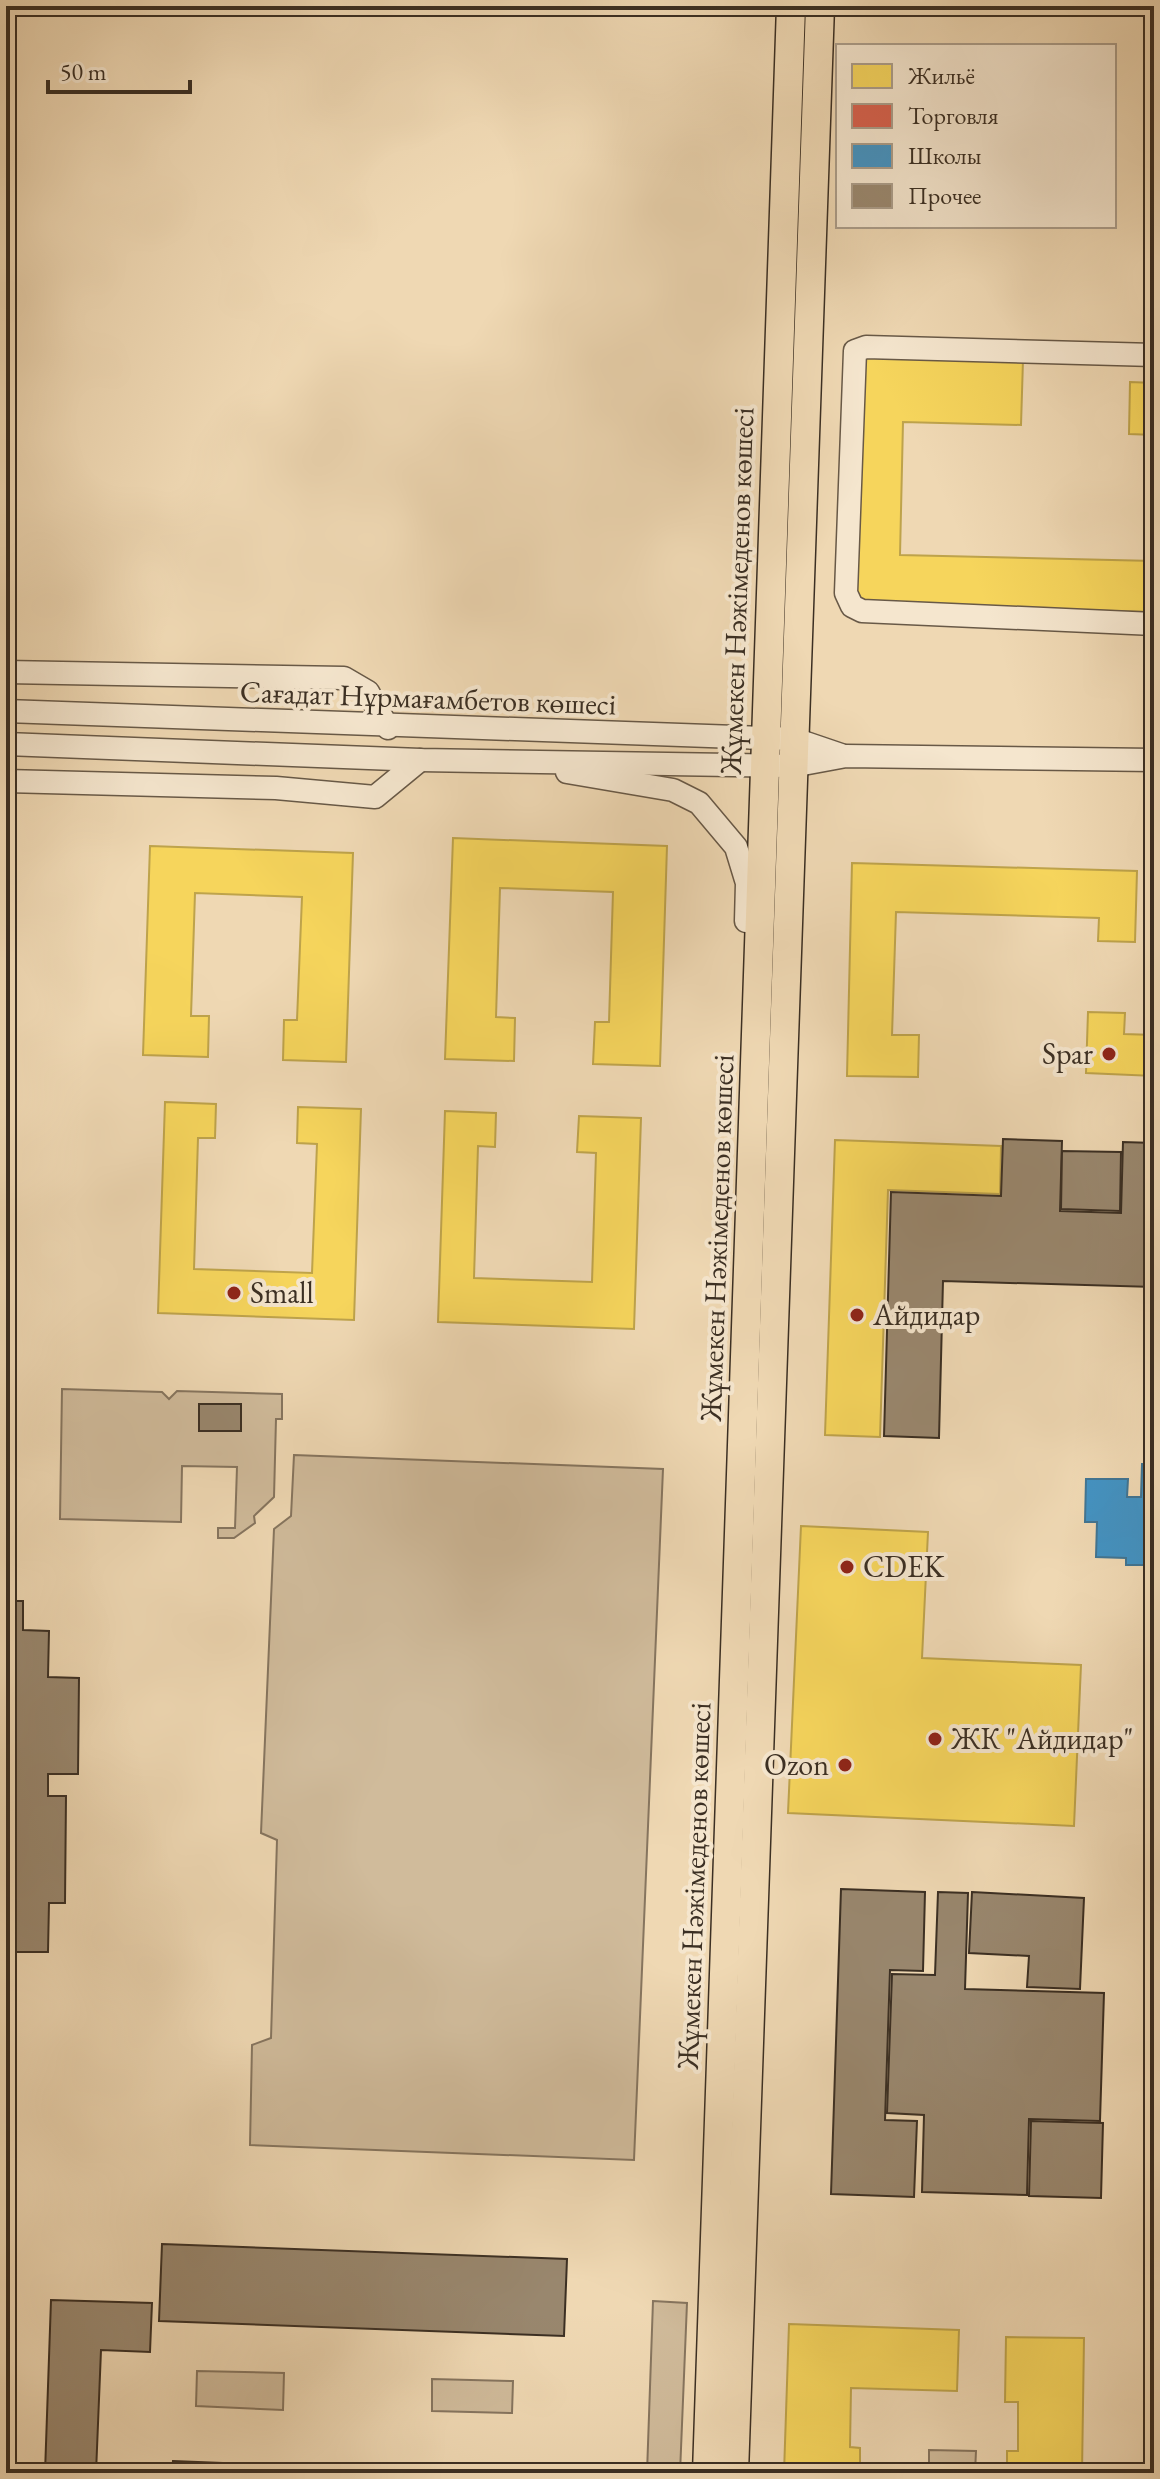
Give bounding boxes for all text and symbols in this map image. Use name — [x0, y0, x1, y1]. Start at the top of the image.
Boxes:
scale bar — [48, 44, 190, 94]
legend — [836, 44, 1116, 228]
text: 50 m — [60, 56, 107, 87]
text: Жильё — [907, 60, 975, 91]
text: Торговля — [908, 100, 999, 131]
text: Школы — [908, 140, 982, 171]
text: Прочее — [908, 180, 981, 211]
street label: Жұмекен Нәжімеденов көшесі — [711, 407, 762, 776]
street label: Сағадат Нұрмағамбетов көшесі — [239, 671, 617, 724]
place label: Spar — [1042, 1034, 1093, 1073]
marker: Spar — [1100, 1045, 1118, 1063]
street label: Жұмекен Нәжімеденов көшесі — [691, 1054, 742, 1423]
place label: Small — [250, 1273, 314, 1312]
marker: Small — [225, 1284, 243, 1302]
place label: Айдидар — [872, 1295, 980, 1334]
marker: Айдидар — [848, 1306, 866, 1324]
place label: CDEK — [863, 1547, 945, 1586]
marker: CDEK — [838, 1558, 856, 1576]
street label: Жұмекен Нәжімеденов көшесі — [668, 1702, 719, 2071]
place label: ЖК "Айдидар" — [950, 1719, 1133, 1758]
marker: ЖК "Айдидар" — [926, 1730, 944, 1748]
place label: Ozon — [764, 1745, 829, 1784]
marker: Ozon — [836, 1756, 854, 1774]

